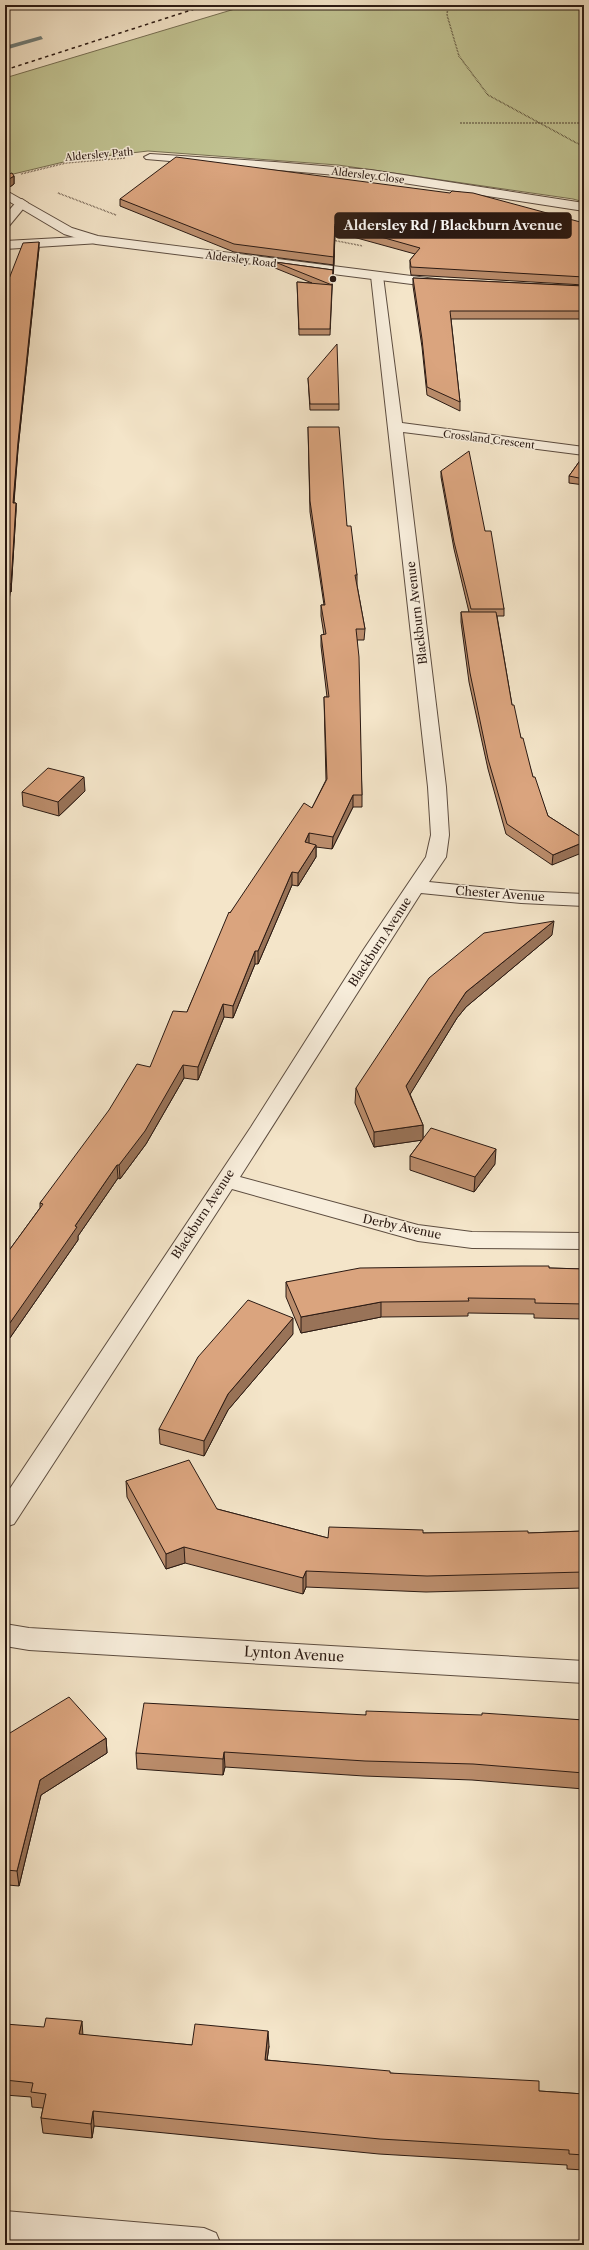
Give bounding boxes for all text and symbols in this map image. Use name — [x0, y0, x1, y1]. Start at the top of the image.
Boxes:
street label: Aldersley Path — [63, 145, 134, 164]
street label: Aldersley Close — [330, 164, 406, 186]
callout: Aldersley Rd / Blackburn Avenue — [335, 213, 571, 238]
text: Aldersley Rd / Blackburn Avenue — [343, 217, 563, 233]
street label: Aldersley Road — [204, 249, 277, 270]
street label: Crossland Crescent — [442, 427, 536, 452]
street label: Blackburn Avenue — [403, 560, 430, 666]
street label: Chester Avenue — [455, 883, 546, 904]
street label: Blackburn Avenue — [345, 894, 414, 989]
street label: Blackburn Avenue — [168, 1166, 237, 1261]
street label: Derby Avenue — [361, 1211, 443, 1242]
street label: Lynton Avenue — [243, 1642, 345, 1666]

